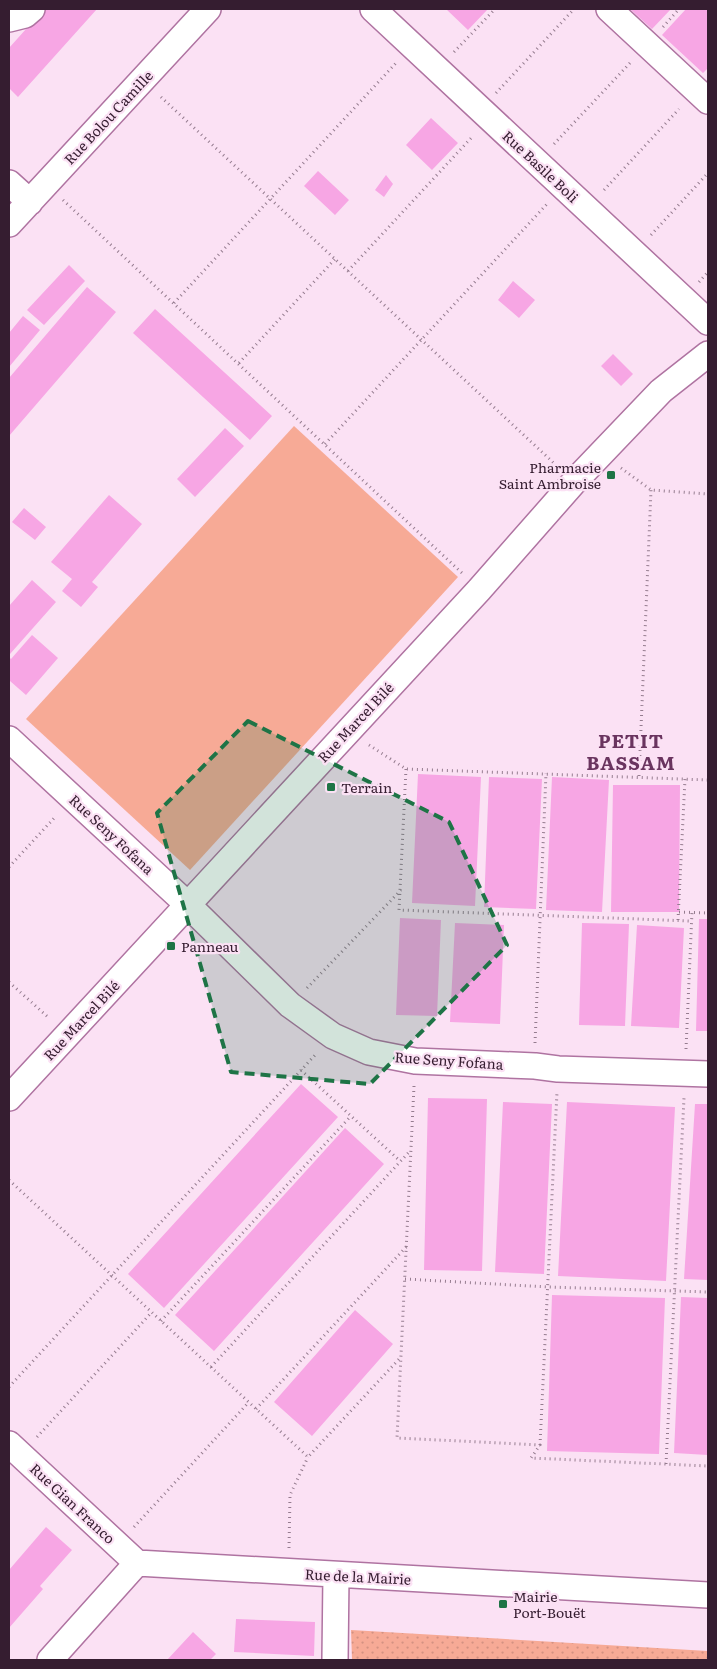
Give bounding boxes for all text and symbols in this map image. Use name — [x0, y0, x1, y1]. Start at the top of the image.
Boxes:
street label: Rue Bolou Camille — [59, 66, 157, 168]
street label: Rue Basile Boli — [499, 126, 584, 207]
place label: Pharmacie Saint Ambroise — [499, 457, 601, 493]
marker: Pharmacie Saint Ambroise — [605, 469, 617, 481]
street label: Rue Marcel Bilé — [312, 677, 398, 767]
district label: PETIT BASSAM — [586, 726, 676, 776]
place label: Terrain — [341, 777, 392, 797]
marker: Terrain — [325, 781, 337, 793]
street label: Rue Seny Fofana — [65, 789, 159, 879]
place label: Panneau — [181, 936, 239, 956]
marker: Panneau — [165, 940, 177, 952]
street label: Rue Marcel Bilé — [38, 975, 124, 1065]
street label: Rue Seny Fofana — [394, 1046, 505, 1074]
street label: Rue Gian Franco — [26, 1458, 120, 1548]
street label: Rue de la Mairie — [304, 1563, 412, 1589]
place label: Mairie Port-Bouët — [513, 1586, 586, 1622]
marker: Mairie Port-Bouët — [497, 1598, 509, 1610]

